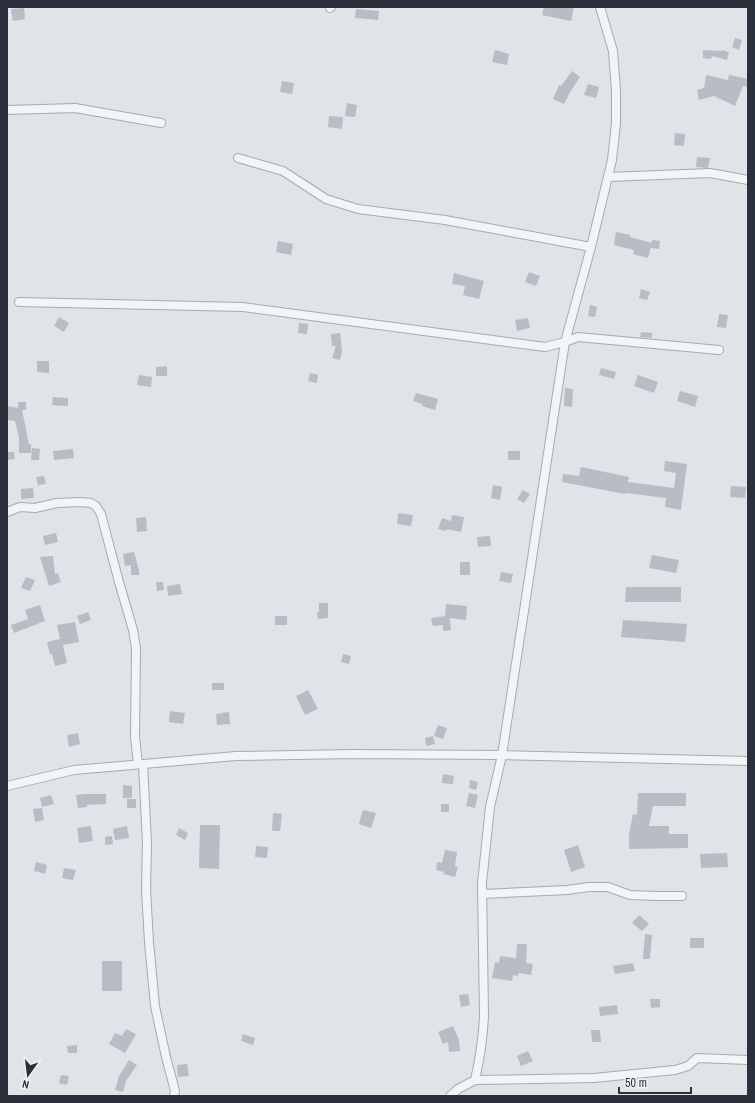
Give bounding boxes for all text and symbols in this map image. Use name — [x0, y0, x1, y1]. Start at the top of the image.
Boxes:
north arrow — [8, 1055, 48, 1095]
scale bar — [619, 1069, 691, 1095]
text: 50 m — [625, 1075, 647, 1091]
text: N — [21, 1077, 30, 1092]

